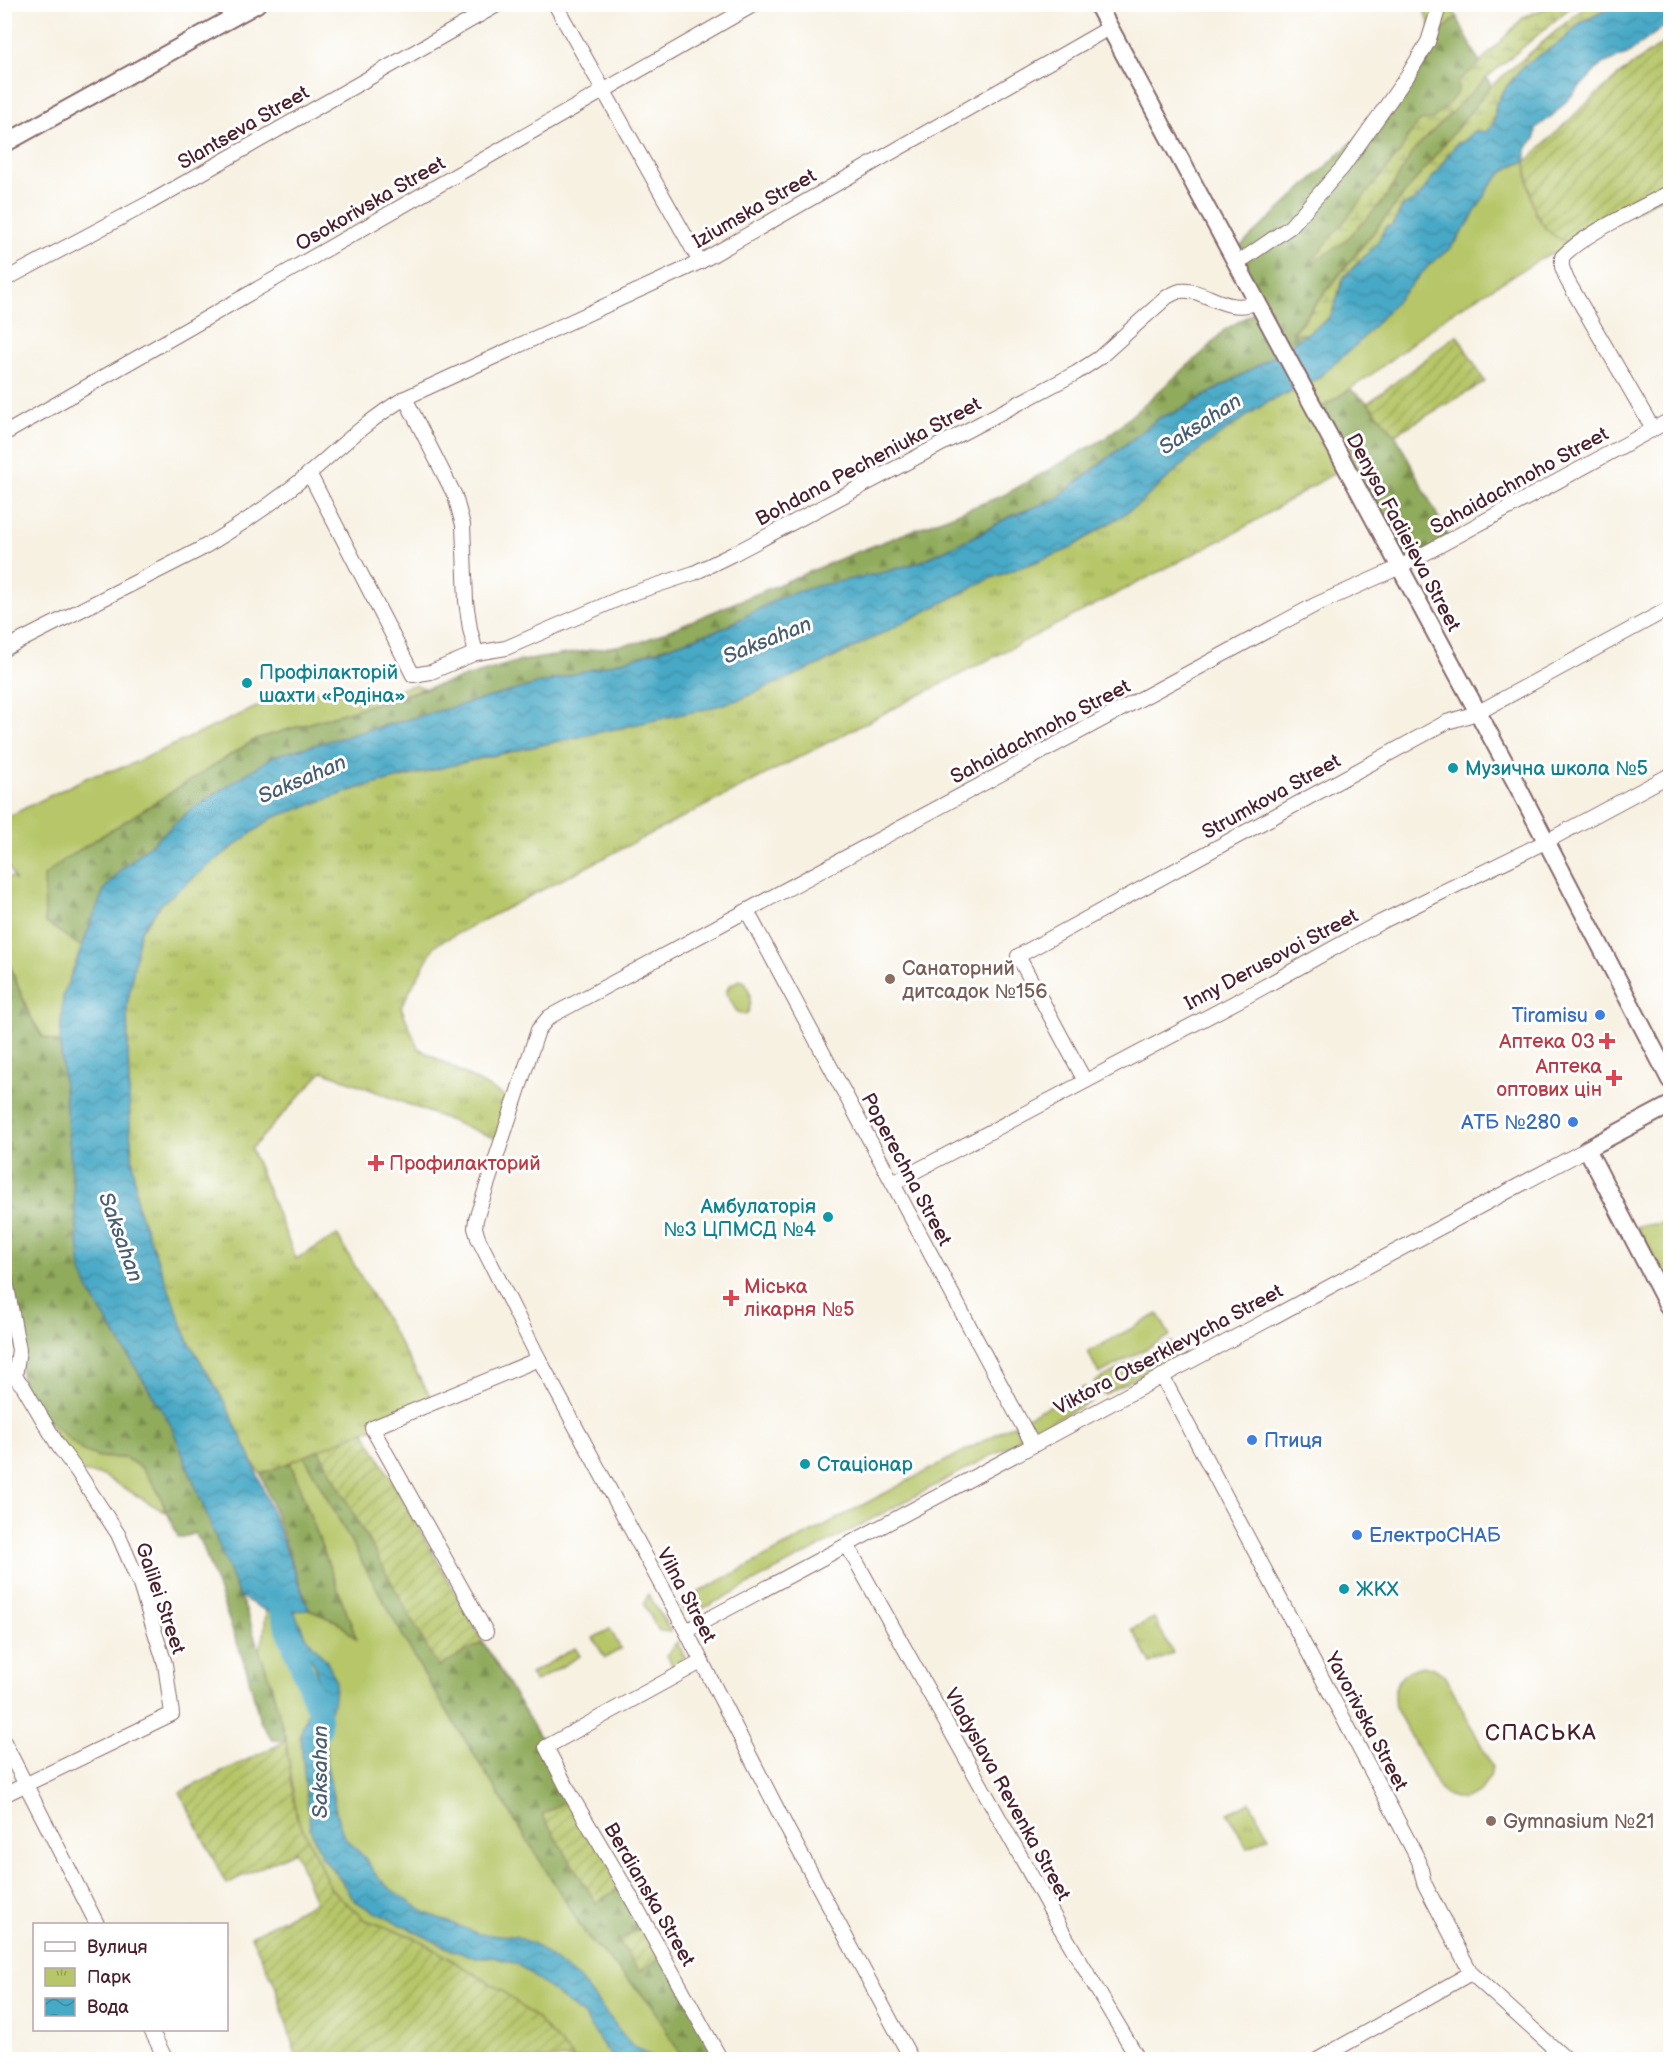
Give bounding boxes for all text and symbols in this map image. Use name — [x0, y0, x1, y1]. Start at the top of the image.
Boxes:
street label: Slantseva Street — [174, 81, 313, 175]
street label: Osokorivska Street — [291, 151, 450, 256]
street label: Iziumska Street — [688, 164, 821, 254]
water label: Saksahan — [1154, 389, 1246, 460]
street label: Bohdana Pecheniuka Street — [752, 392, 985, 532]
street label: Sahaidachnoho Street — [1426, 422, 1613, 540]
street label: Denysa Fadieieva Street — [1341, 429, 1465, 635]
water label: Saksahan — [719, 611, 815, 670]
place label: Профілакторій шахти «Родіна» — [259, 661, 406, 708]
street label: Sahaidachnoho Street — [947, 674, 1134, 789]
marker: Профілакторій шахти «Родіна» — [240, 676, 254, 690]
street label: Strumkova Street — [1198, 749, 1345, 845]
water label: Saksahan — [254, 750, 350, 809]
place label: Музична школа №5 — [1465, 757, 1648, 781]
marker: Музична школа №5 — [1446, 761, 1460, 775]
street label: Inny Derusovoi Street — [1181, 904, 1362, 1016]
place label: Санаторний дитсадок №156 — [902, 957, 1047, 1004]
marker: Санаторний дитсадок №156 — [883, 972, 897, 986]
place label: Tiramisu — [1512, 1004, 1588, 1028]
marker: Tiramisu — [1593, 1008, 1607, 1022]
place label: Аптека 03 — [1498, 1030, 1595, 1054]
marker: Аптека 03 — [1600, 1034, 1614, 1048]
place label: Аптека оптових цін — [1497, 1055, 1602, 1102]
marker: Аптека оптових цін — [1607, 1071, 1621, 1085]
street label: Poperechna Street — [856, 1089, 957, 1250]
place label: АТБ №280 — [1460, 1111, 1561, 1135]
marker: АТБ №280 — [1566, 1115, 1580, 1129]
place label: Профилакторий — [389, 1152, 541, 1176]
marker: Профилакторий — [367, 1154, 385, 1172]
water label: Saksahan — [93, 1189, 148, 1285]
place label: Амбулаторія №3 ЦПМСД №4 — [663, 1195, 816, 1242]
marker: Амбулаторія №3 ЦПМСД №4 — [821, 1210, 835, 1224]
place label: Міська лікарня №5 — [744, 1275, 854, 1322]
street label: Viktora Otserklevycha Street — [1050, 1279, 1287, 1420]
marker: Міська лікарня №5 — [722, 1289, 740, 1307]
place label: Птиця — [1264, 1429, 1322, 1453]
marker: Птиця — [1245, 1433, 1259, 1447]
place label: Стаціонар — [817, 1453, 914, 1477]
marker: Стаціонар — [798, 1457, 812, 1471]
place label: ЕлектроСНАБ — [1369, 1524, 1501, 1548]
marker: ЕлектроСНАБ — [1350, 1528, 1364, 1542]
street label: Galilei Street — [130, 1539, 190, 1657]
street label: Vilna Street — [651, 1544, 721, 1647]
place label: ЖКХ — [1356, 1578, 1399, 1602]
marker: ЖКХ — [1337, 1582, 1351, 1596]
street label: Yavorivska Street — [1319, 1647, 1413, 1795]
street label: Vladyslava Revenka Street — [939, 1684, 1076, 1905]
district label: СПАСЬКА — [1485, 1720, 1597, 1747]
water label: Saksahan — [308, 1725, 333, 1819]
place label: Gymnasium №21 — [1503, 1810, 1655, 1834]
marker: Gymnasium №21 — [1484, 1814, 1498, 1828]
street label: Berdianska Street — [598, 1818, 700, 1971]
legend — [33, 1923, 228, 2031]
text: Вулиця — [87, 1937, 148, 1958]
text: Парк — [87, 1967, 131, 1988]
text: Вода — [87, 1997, 129, 2018]

